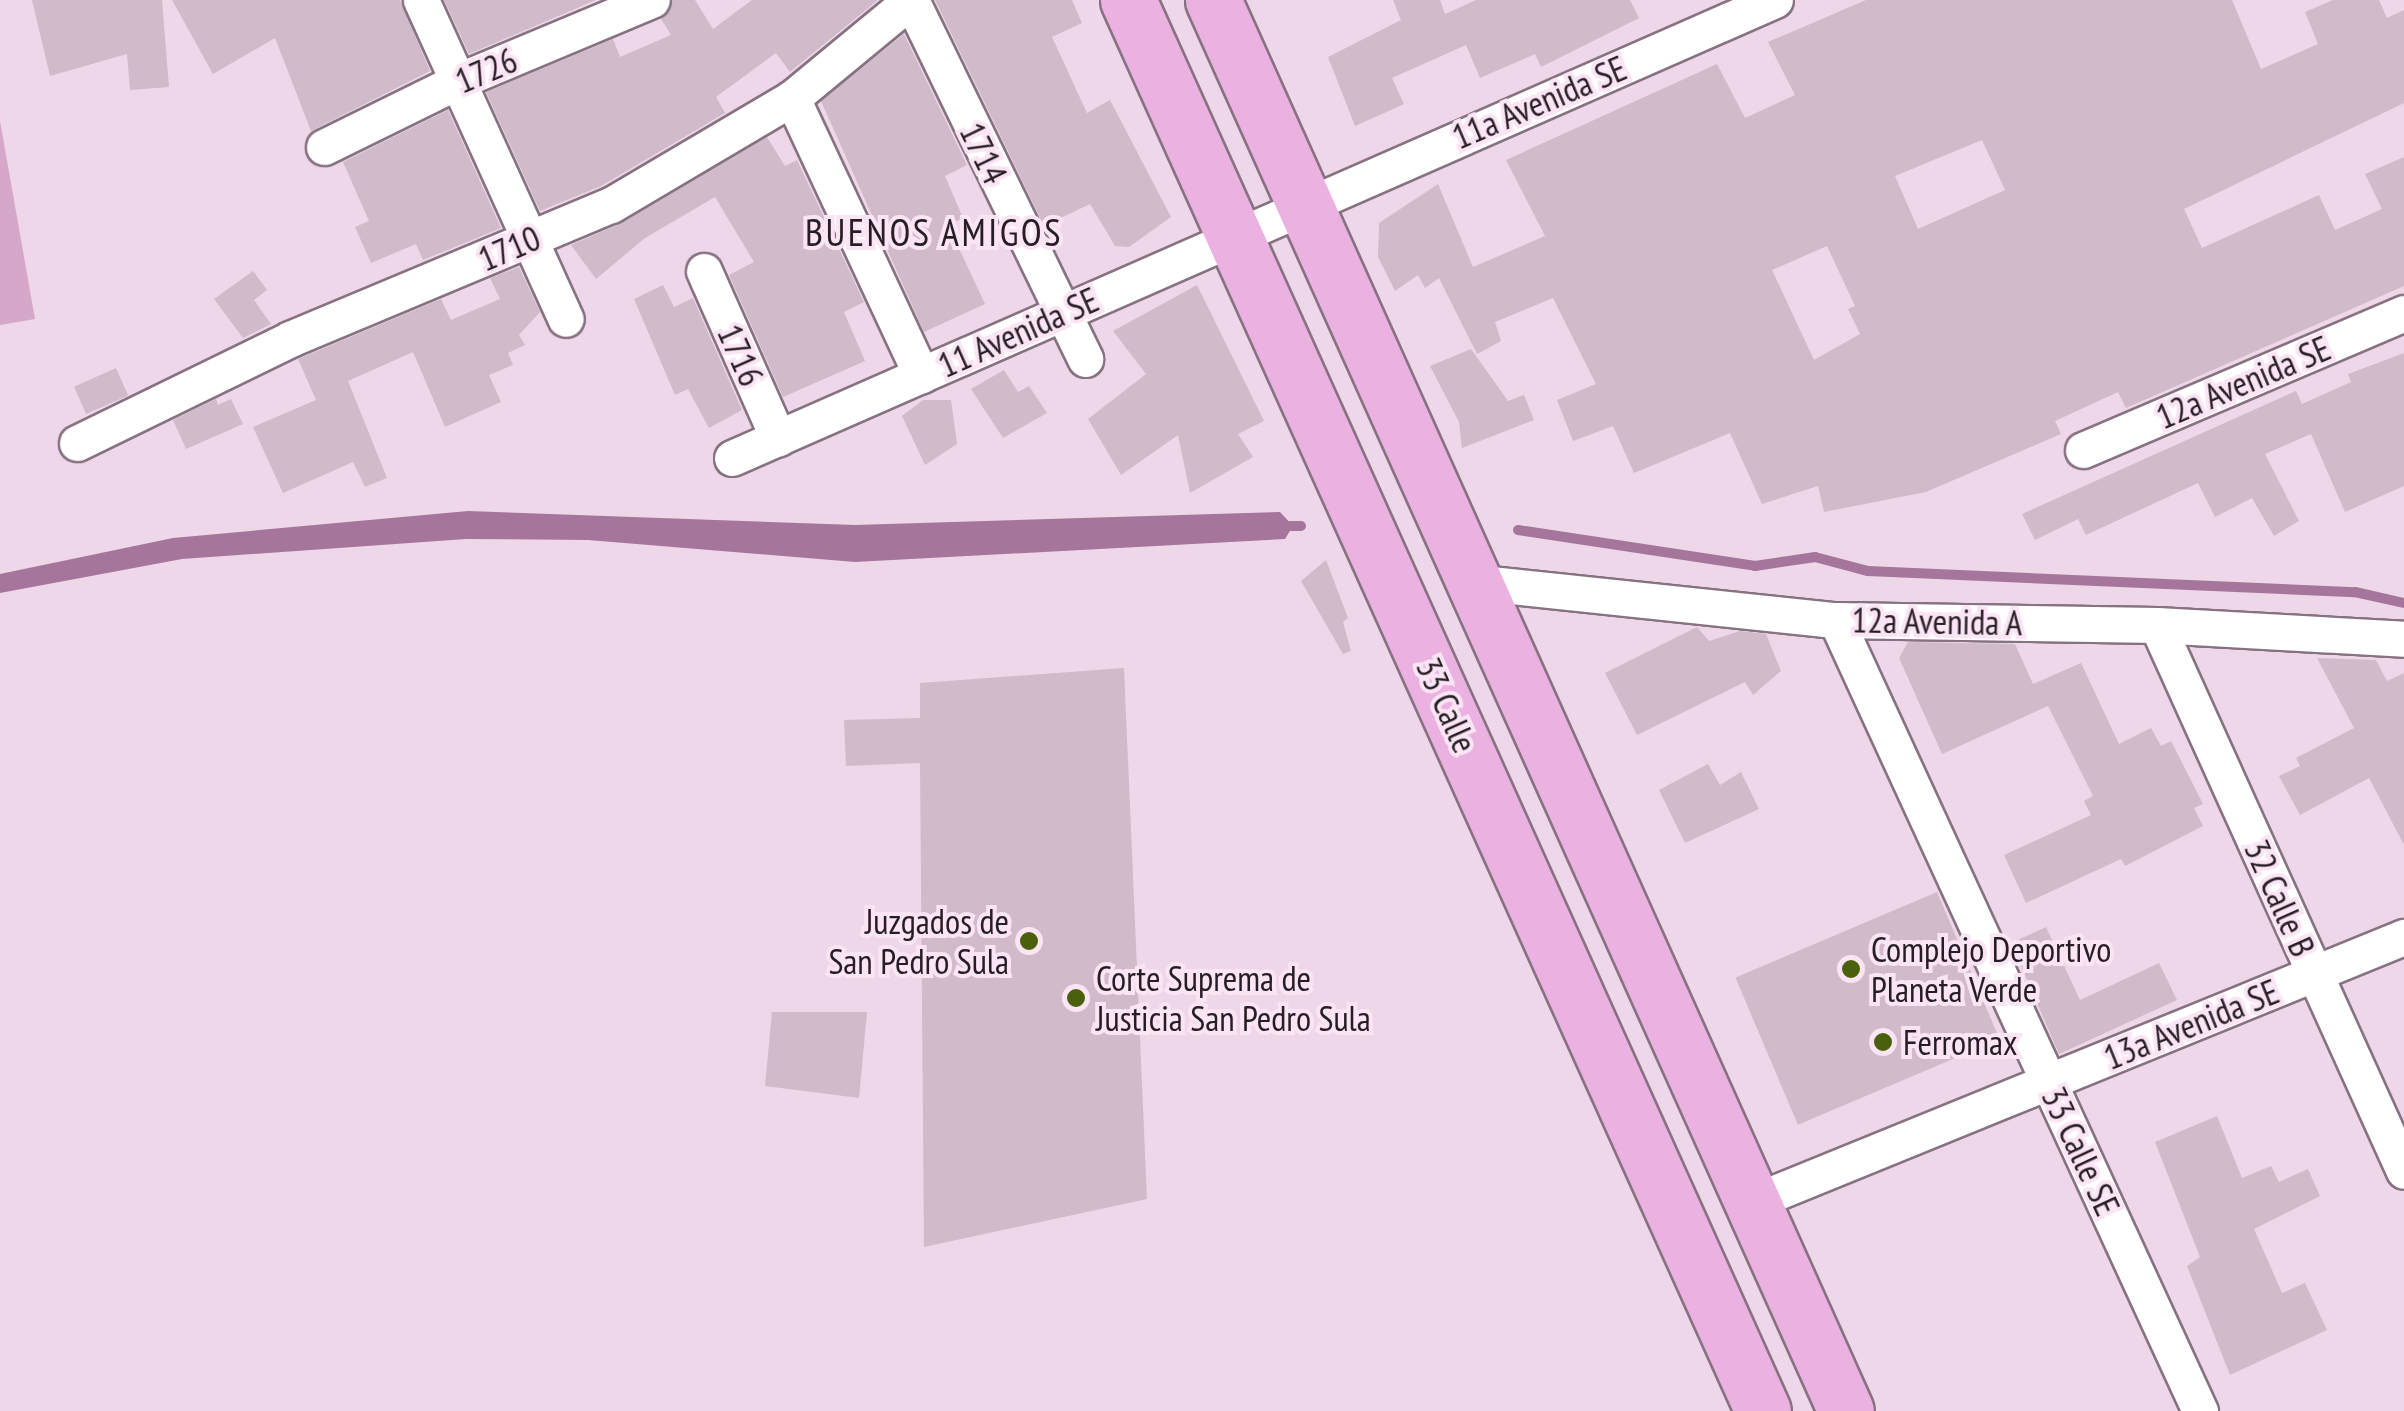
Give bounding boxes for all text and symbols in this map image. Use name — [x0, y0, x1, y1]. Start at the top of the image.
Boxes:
street label: 1726 — [449, 38, 523, 102]
street label: 11a Avenida SE — [1445, 46, 1633, 158]
street label: 1714 — [951, 115, 1017, 191]
district label: BUENOS AMIGOS — [805, 209, 1063, 255]
street label: 1710 — [472, 216, 546, 280]
street label: 11 Avenida SE — [931, 278, 1105, 386]
street label: 1716 — [709, 318, 773, 392]
street label: 12a Avenida SE — [2149, 326, 2337, 438]
street label: 12a Avenida A — [1850, 598, 2024, 644]
street label: 33 Calle — [1408, 651, 1486, 759]
street label: 32 Calle B — [2236, 833, 2324, 963]
place label: Juzgados de San Pedro Sula — [828, 900, 1009, 982]
place label: Complejo Deportivo Planeta Verde — [1871, 928, 2111, 1010]
marker: Juzgados de San Pedro Sula — [1018, 930, 1040, 952]
place label: Corte Suprema de Justicia San Pedro Sula — [1096, 957, 1371, 1039]
marker: Complejo Deportivo Planeta Verde — [1840, 958, 1862, 980]
street label: 13a Avenida SE — [2097, 970, 2285, 1078]
marker: Corte Suprema de Justicia San Pedro Sula — [1065, 987, 1087, 1009]
place label: Ferromax — [1903, 1021, 2017, 1063]
marker: Ferromax — [1872, 1031, 1894, 1053]
street label: 33 Calle SE — [2033, 1080, 2129, 1222]

